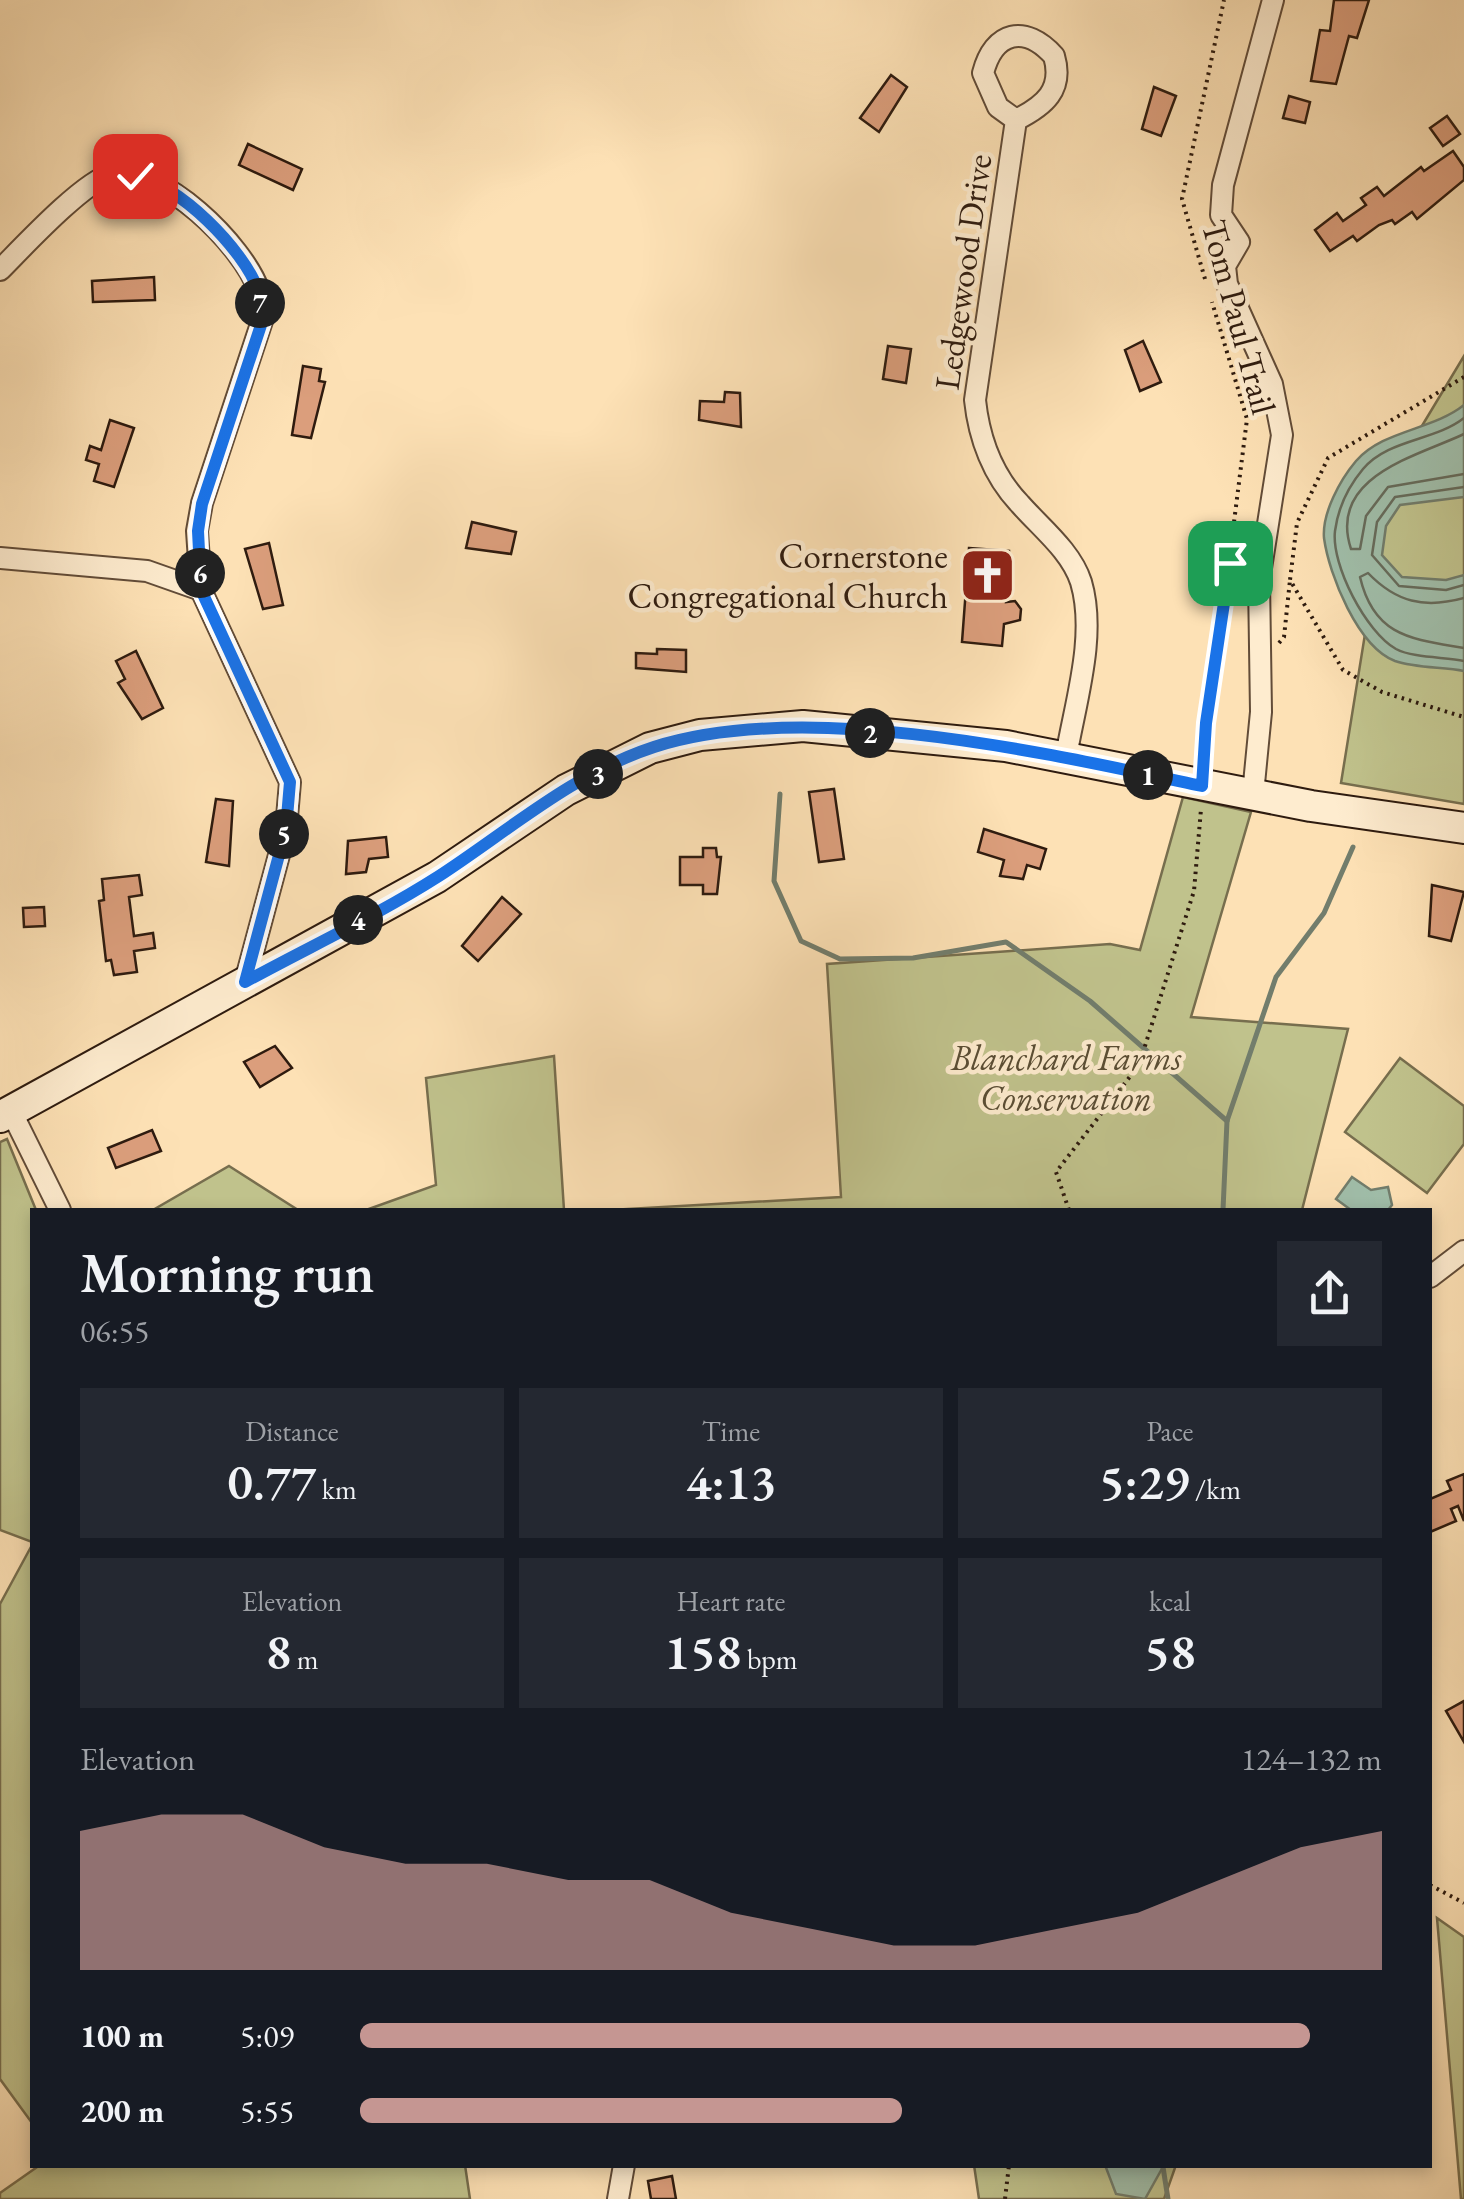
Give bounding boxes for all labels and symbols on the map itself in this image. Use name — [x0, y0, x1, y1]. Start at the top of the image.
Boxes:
pin — [93, 134, 178, 219]
street label: Ledgewood Drive — [924, 151, 1001, 393]
street label: Tom Paul Trail — [1192, 215, 1287, 419]
pin: 7 — [235, 278, 285, 328]
pin — [1188, 521, 1273, 606]
place label: Cornerstone Congregational Church — [628, 533, 948, 618]
church icon: Cornerstone Congregational Church — [957, 546, 1017, 606]
pin: 6 — [175, 548, 225, 598]
pin: 2 — [845, 708, 895, 758]
pin: 3 — [573, 749, 623, 799]
pin: 1 — [1123, 750, 1173, 800]
pin: 5 — [259, 809, 309, 859]
pin: 4 — [333, 895, 383, 945]
park label: Blanchard Farms Conservation — [950, 1035, 1182, 1120]

